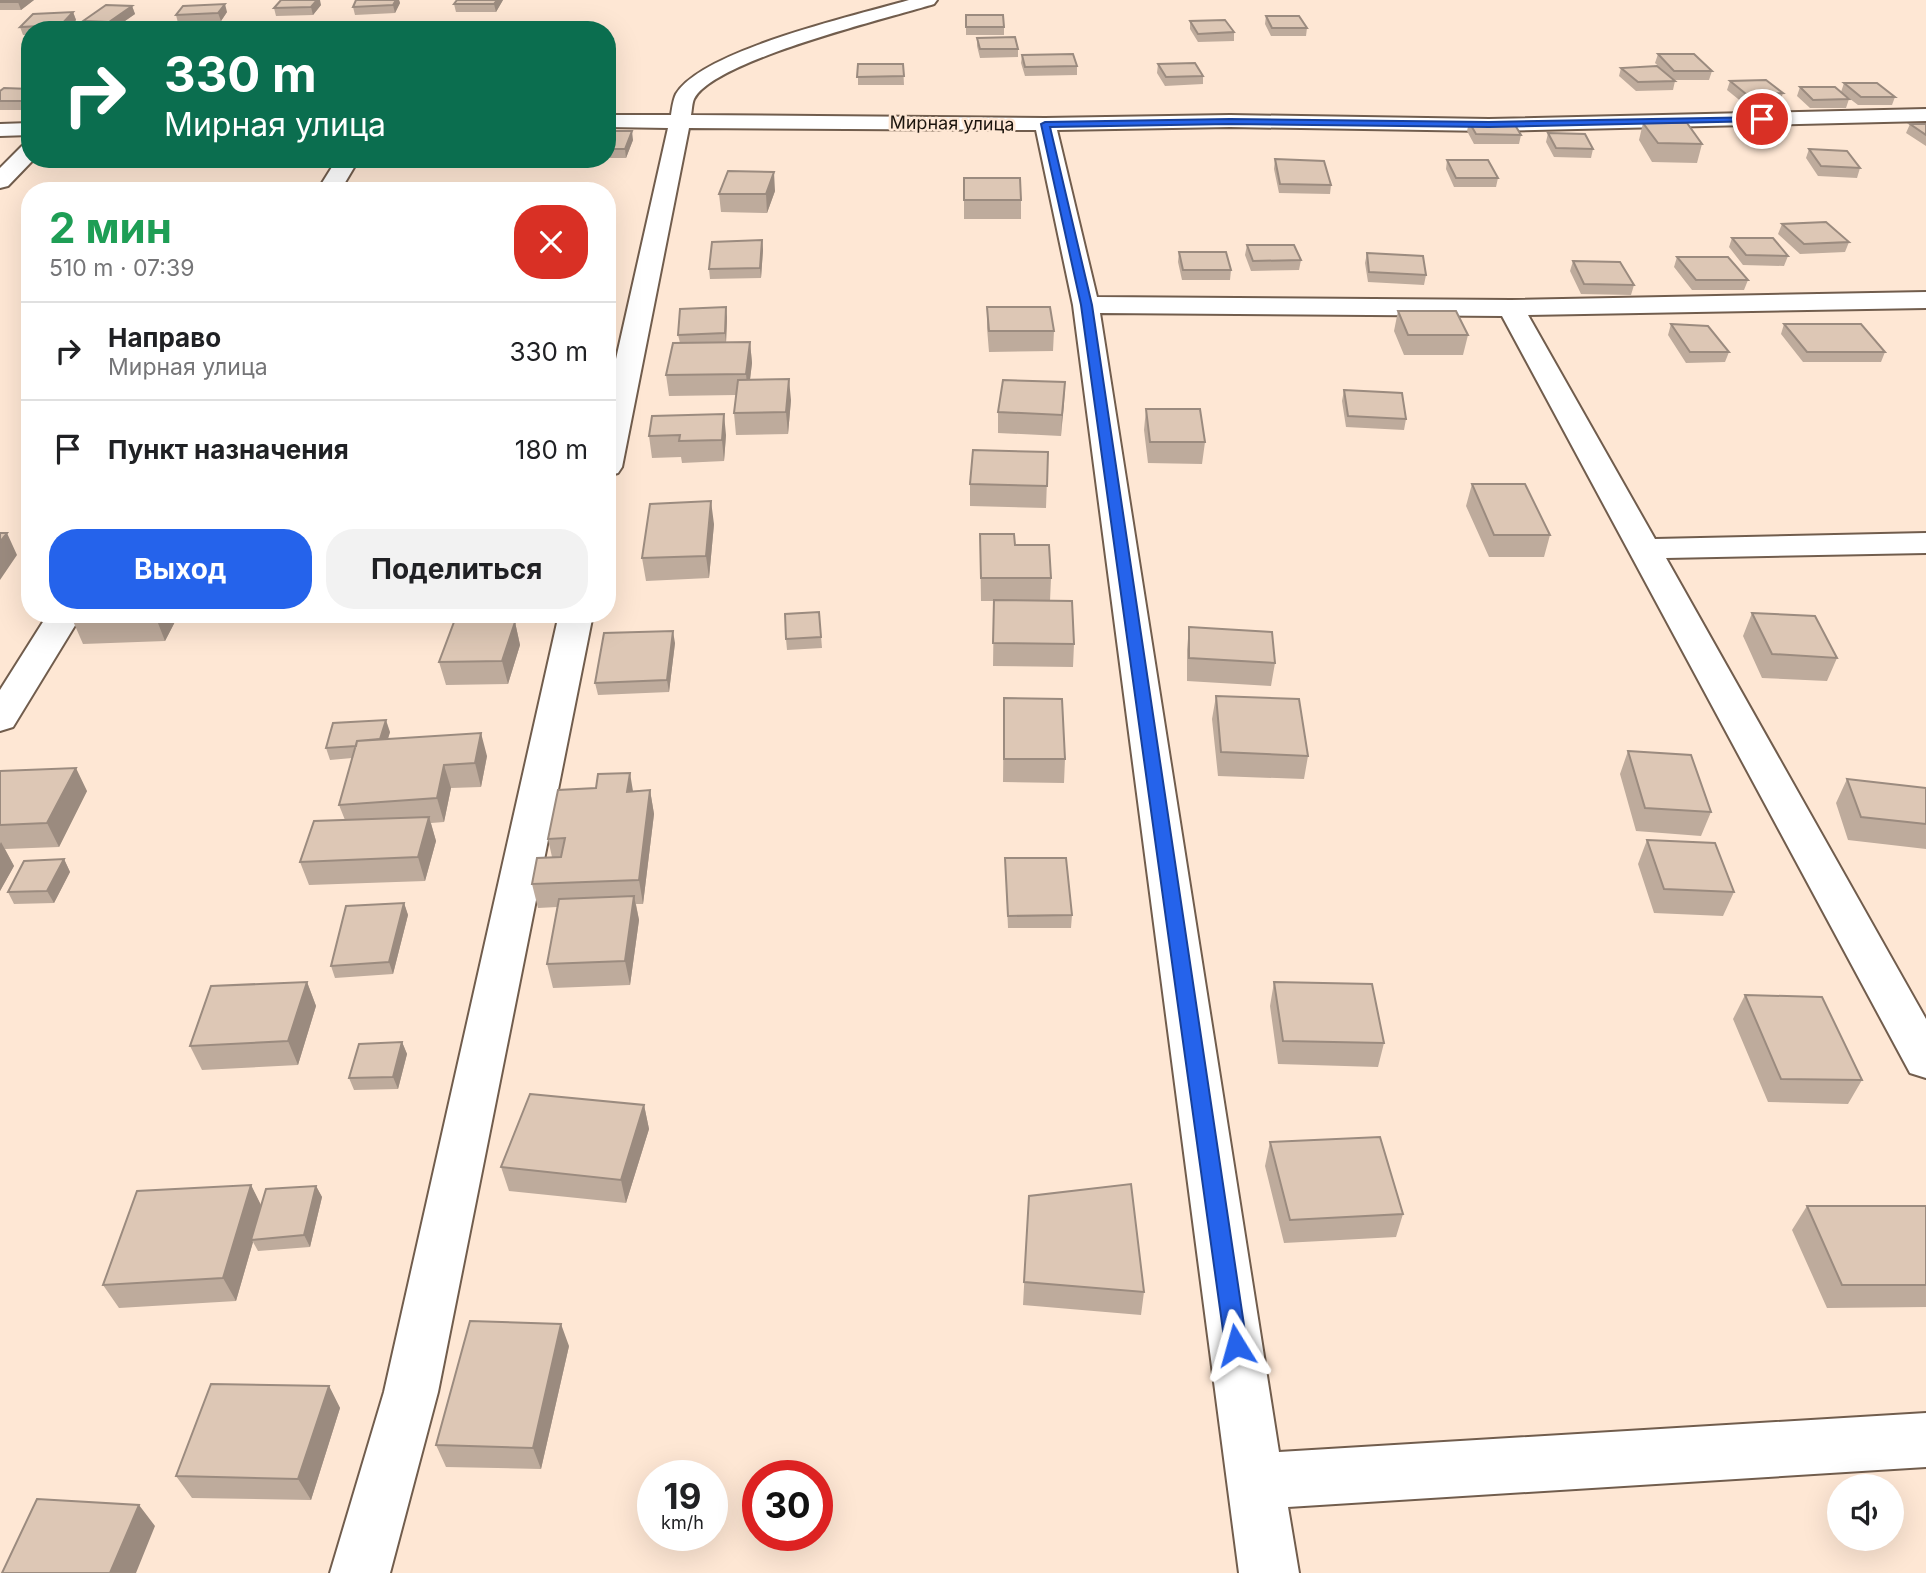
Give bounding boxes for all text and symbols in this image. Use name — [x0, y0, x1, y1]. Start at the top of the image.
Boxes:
text: 330 m — [164, 45, 317, 104]
icon: right — [49, 49, 140, 140]
pin — [1732, 89, 1792, 149]
icon: arrive — [1743, 100, 1781, 138]
text: Мирная улица — [164, 105, 386, 144]
street label: Мирная улица — [889, 111, 1015, 135]
text: 2 мин — [49, 202, 172, 253]
button: close — [514, 205, 588, 279]
text: 510 m · 07:39 — [49, 254, 194, 282]
text: Направо — [108, 322, 221, 353]
icon: right — [49, 332, 87, 370]
text: 330 m — [509, 336, 588, 367]
text: Мирная улица — [108, 353, 268, 381]
icon: arrive — [49, 430, 87, 468]
text: Пункт назначения — [108, 434, 349, 465]
text: 180 m — [515, 434, 588, 465]
button: Выход — [49, 529, 312, 609]
button: Поделиться — [326, 529, 588, 609]
position arrow — [1199, 1308, 1273, 1382]
speed limit sign: 30 — [742, 1460, 833, 1551]
map controls — [1827, 1474, 1904, 1551]
button: sound — [1827, 1474, 1904, 1551]
text: 19 — [664, 1475, 701, 1517]
text: km/h — [661, 1512, 704, 1533]

